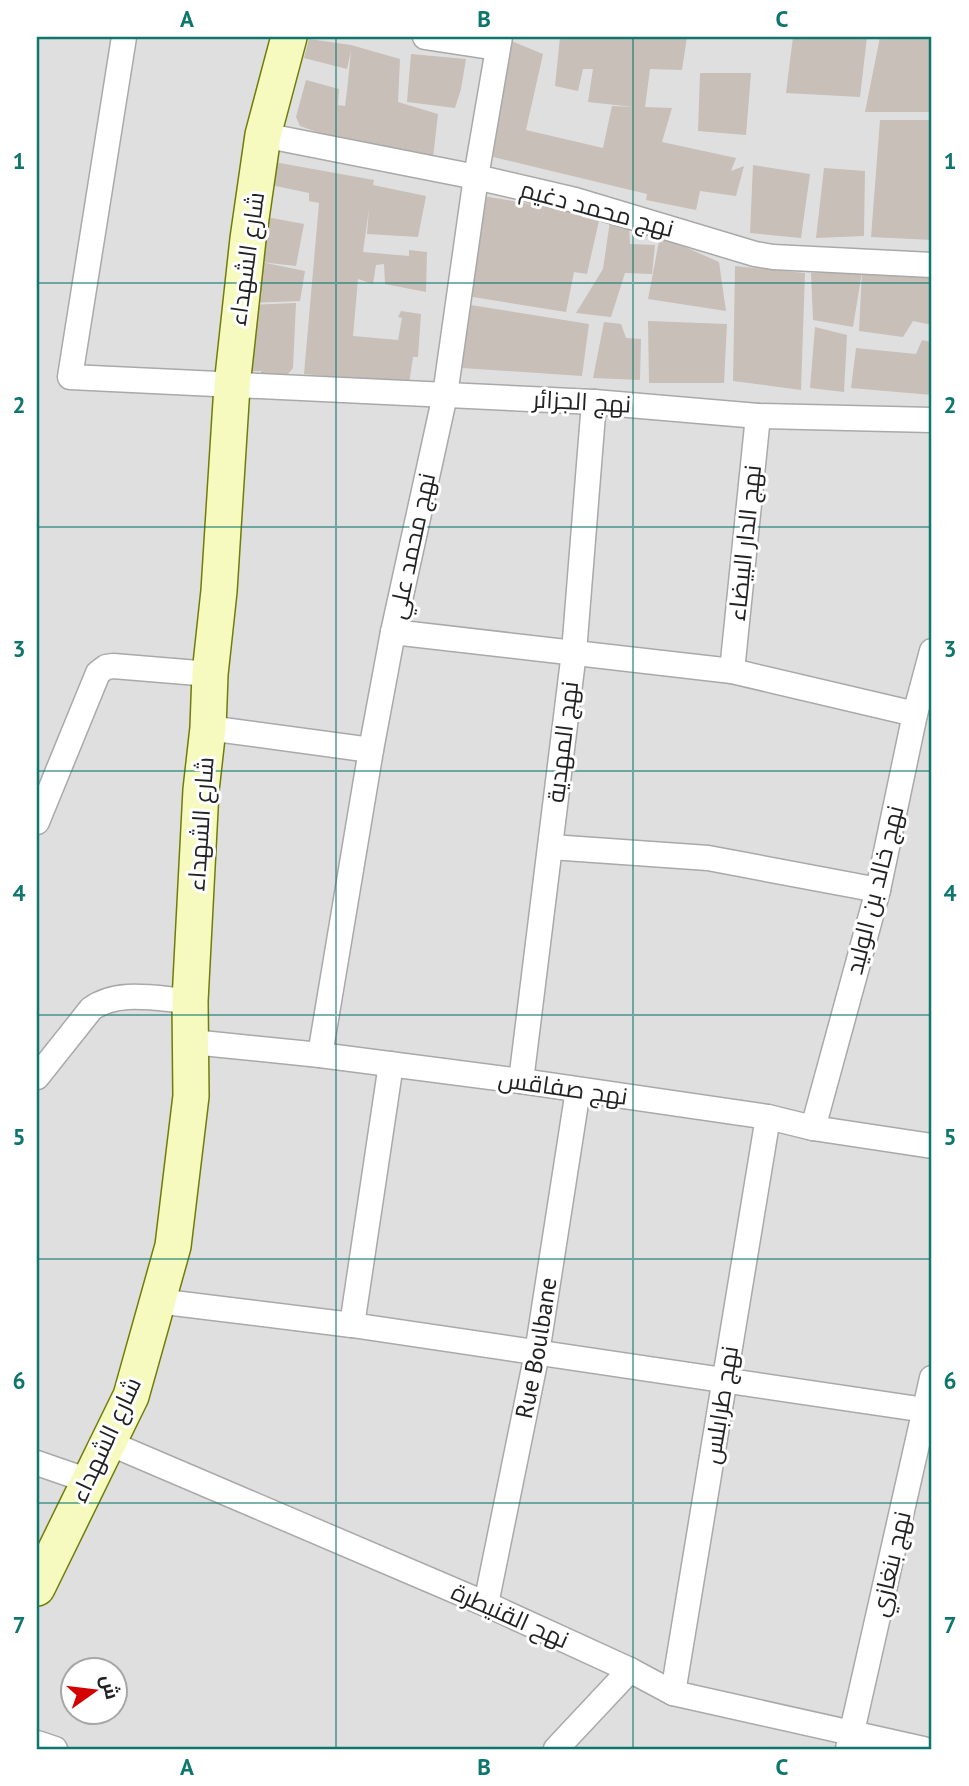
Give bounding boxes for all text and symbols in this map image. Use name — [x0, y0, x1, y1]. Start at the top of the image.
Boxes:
text: A — [180, 4, 194, 33]
text: B — [477, 4, 491, 33]
text: C — [776, 4, 789, 33]
text: 1 — [12, 146, 26, 175]
text: 1 — [943, 146, 957, 175]
street label: نهج محمد دغيم — [517, 173, 677, 245]
street label: شارع الشهداء — [222, 190, 272, 328]
street label: نهج الجزائر — [530, 383, 632, 421]
text: 2 — [12, 390, 26, 419]
text: 2 — [943, 390, 957, 419]
street label: نهج الدار البيضاء — [721, 463, 769, 623]
street label: نهج محمد علي — [381, 470, 446, 623]
text: 3 — [12, 634, 26, 663]
text: 3 — [943, 634, 957, 663]
street label: نهج المهدية — [540, 680, 586, 804]
street label: شارع الشهداء — [180, 756, 222, 892]
street label: نهج خالد بن الوليد — [839, 802, 911, 978]
text: 4 — [12, 878, 26, 907]
text: 4 — [943, 878, 957, 907]
street label: نهج صفاقس — [496, 1063, 630, 1113]
text: 5 — [12, 1122, 26, 1151]
text: 5 — [943, 1122, 957, 1151]
street label: Rue Boulbane — [508, 1275, 564, 1421]
street label: نهج طرابلس — [696, 1344, 746, 1466]
text: 6 — [12, 1366, 26, 1395]
text: 6 — [943, 1366, 957, 1395]
street label: شارع الشهداء — [63, 1372, 149, 1508]
street label: نهج بنغازي — [863, 1508, 921, 1620]
street label: نهح القنيطرة — [446, 1576, 574, 1656]
text: 7 — [12, 1610, 26, 1639]
text: 7 — [943, 1610, 957, 1639]
north arrow — [60, 1656, 130, 1726]
text: ش — [96, 1672, 125, 1702]
text: A — [180, 1752, 194, 1781]
text: B — [477, 1752, 491, 1781]
text: C — [776, 1752, 789, 1781]

